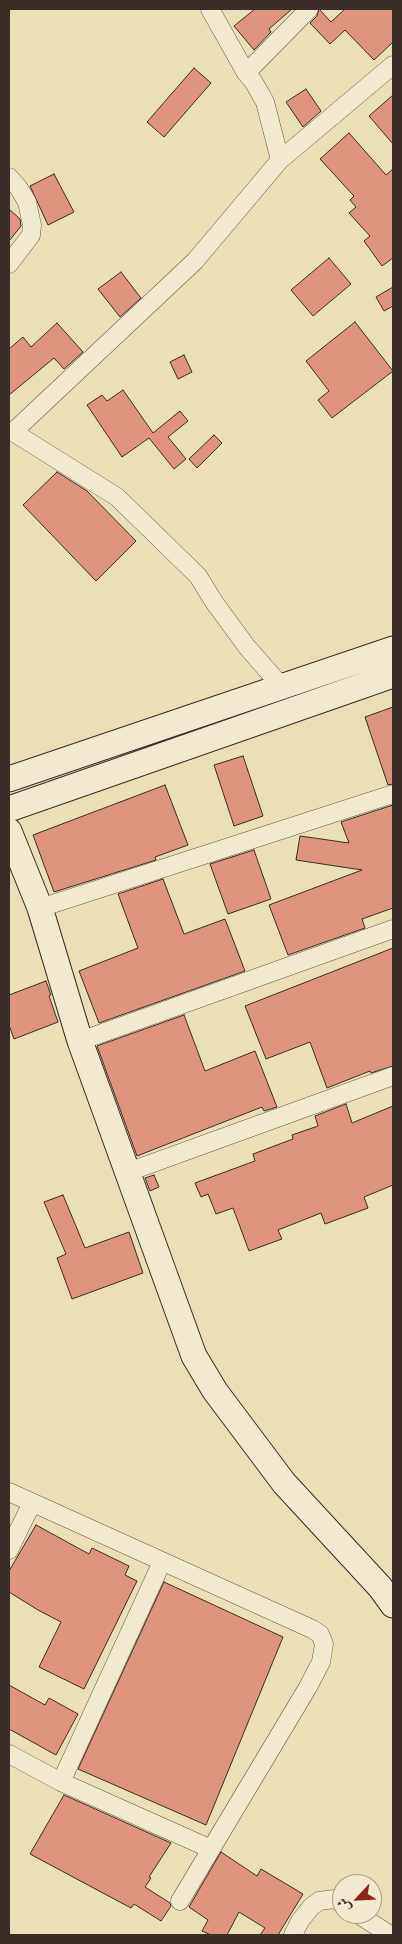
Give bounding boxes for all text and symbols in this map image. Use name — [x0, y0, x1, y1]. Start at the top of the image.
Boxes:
north arrow — [332, 1874, 382, 1924]
text: ش — [333, 1895, 355, 1915]

